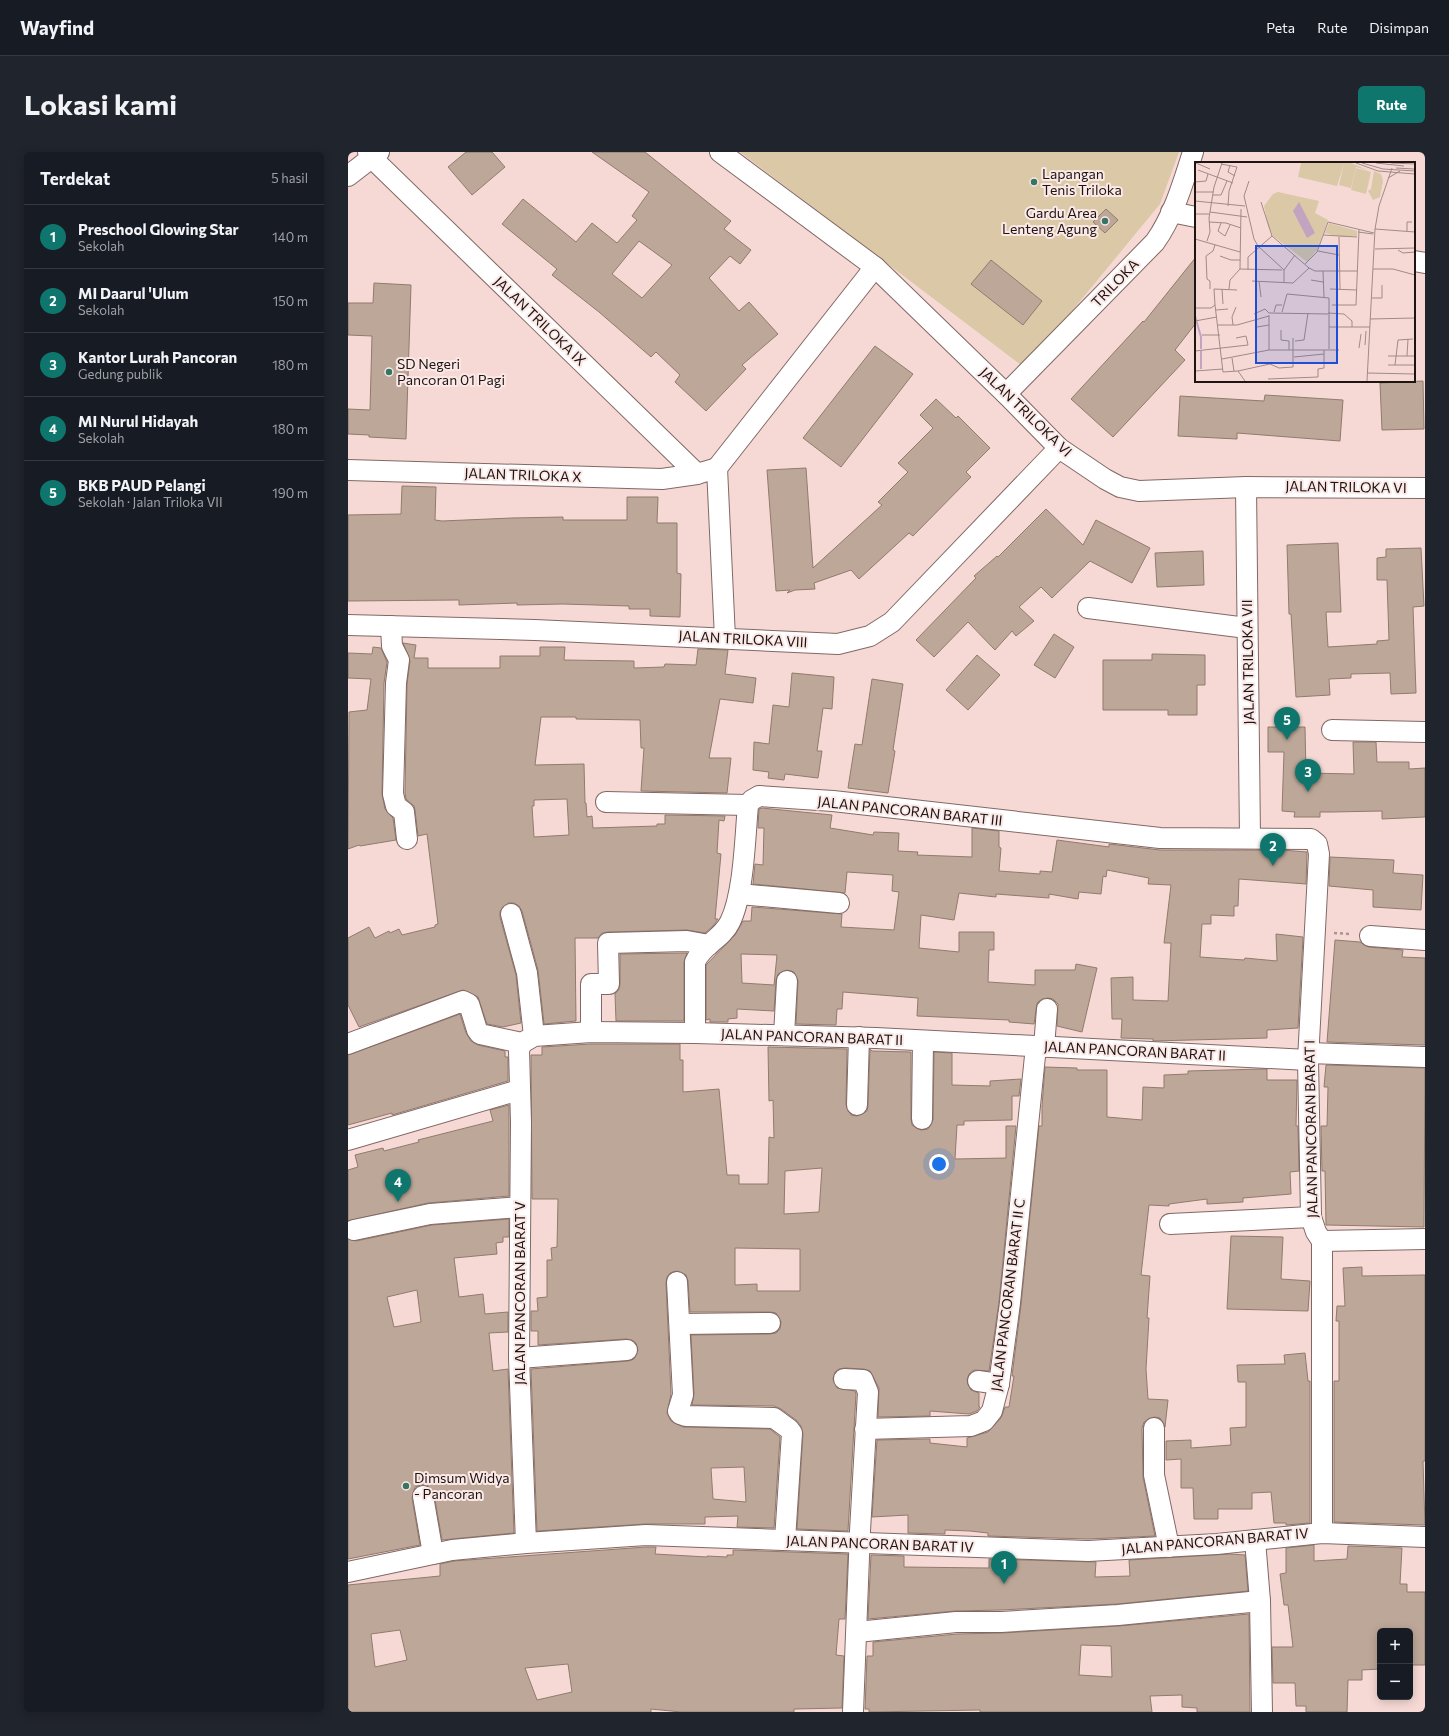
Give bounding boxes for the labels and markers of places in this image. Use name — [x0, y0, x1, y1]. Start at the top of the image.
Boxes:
place label: Lapangan Tenis Triloka — [1042, 165, 1122, 198]
marker: Lapangan Tenis Triloka — [1029, 177, 1039, 187]
place label: Gardu Area Lenteng Agung — [1002, 204, 1097, 237]
marker: Gardu Area Lenteng Agung — [1100, 216, 1110, 226]
place label: SD Negeri Pancoran 01 Pagi — [397, 355, 505, 388]
marker: SD Negeri Pancoran 01 Pagi — [384, 367, 394, 377]
pin: 5 — [1274, 707, 1300, 740]
pin: 3 — [1295, 759, 1321, 792]
pin: 2 — [1260, 833, 1286, 866]
pin: 4 — [385, 1169, 411, 1202]
place label: Dimsum Widya - Pancoran — [414, 1469, 510, 1502]
marker: Dimsum Widya - Pancoran — [401, 1481, 411, 1491]
pin: 1 — [991, 1551, 1017, 1584]

